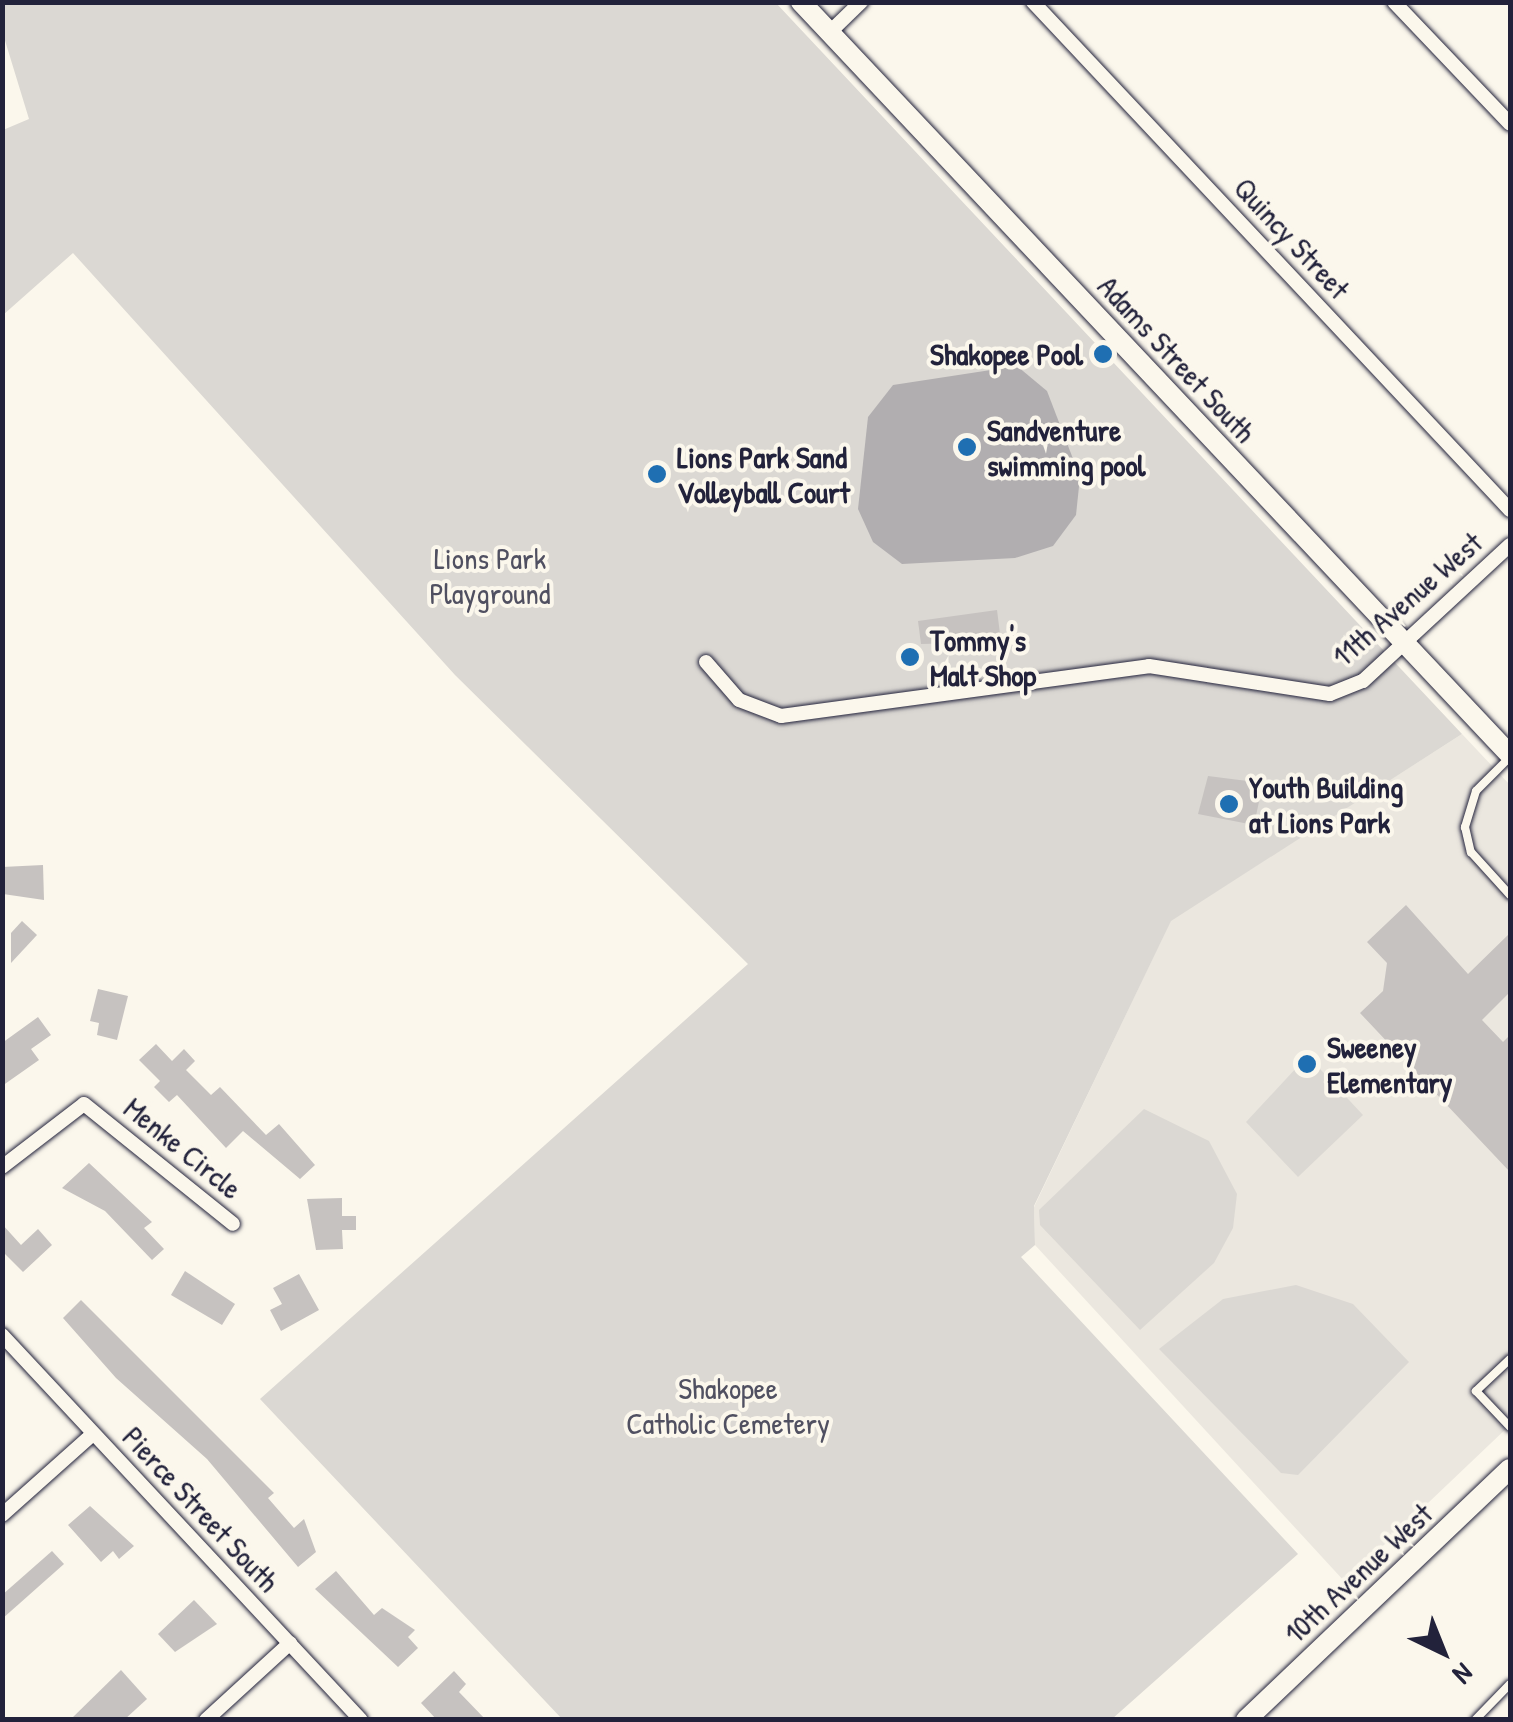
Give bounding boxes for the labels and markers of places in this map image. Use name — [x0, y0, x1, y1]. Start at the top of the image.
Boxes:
place label: Shakopee Pool — [930, 336, 1083, 372]
marker: Shakopee Pool — [1092, 343, 1114, 365]
place label: Sandventure swimming pool — [987, 412, 1145, 482]
marker: Sandventure swimming pool — [956, 436, 978, 458]
place label: Lions Park Sand Volleyball Court — [677, 439, 850, 510]
marker: Lions Park Sand Volleyball Court — [646, 463, 668, 485]
place label: Tommy's Malt Shop — [930, 622, 1036, 692]
marker: Tommy's Malt Shop — [899, 646, 921, 668]
place label: Youth Building at Lions Park — [1249, 769, 1403, 840]
marker: Youth Building at Lions Park — [1218, 793, 1240, 815]
place label: Sweeney Elementary — [1327, 1029, 1452, 1100]
marker: Sweeney Elementary — [1296, 1053, 1318, 1075]

